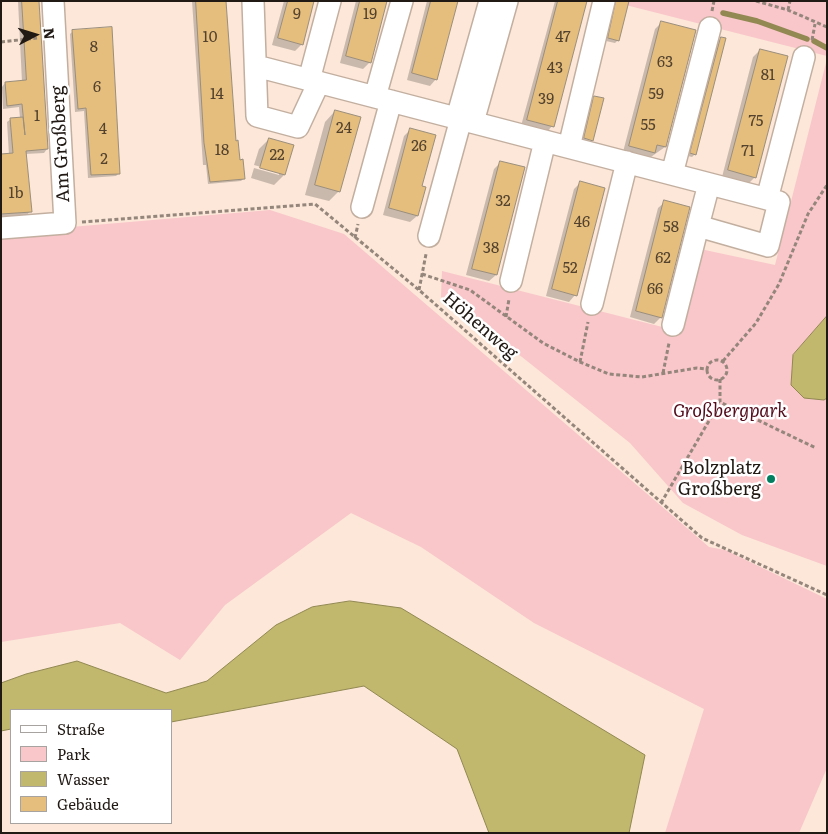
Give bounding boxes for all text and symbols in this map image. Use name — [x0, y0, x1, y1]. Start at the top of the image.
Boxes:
house number: 9 — [293, 6, 301, 24]
house number: 19 — [363, 6, 377, 24]
north arrow — [10, 10, 60, 60]
text: N — [39, 27, 60, 40]
house number: 10 — [203, 29, 217, 47]
house number: 47 — [555, 29, 571, 47]
house number: 8 — [90, 39, 98, 57]
house number: 63 — [657, 54, 673, 72]
house number: 43 — [547, 60, 563, 78]
house number: 81 — [761, 67, 775, 85]
house number: 6 — [93, 79, 101, 97]
street label: Am Großberg — [47, 85, 75, 203]
house number: 14 — [210, 86, 224, 104]
house number: 59 — [648, 86, 664, 104]
house number: 39 — [538, 91, 554, 109]
house number: 1 — [34, 108, 40, 126]
house number: 75 — [749, 113, 763, 131]
house number: 55 — [640, 117, 656, 135]
house number: 24 — [336, 120, 352, 138]
house number: 4 — [99, 121, 107, 139]
house number: 26 — [411, 138, 427, 156]
house number: 18 — [215, 142, 229, 160]
house number: 71 — [741, 143, 755, 161]
house number: 22 — [269, 147, 285, 165]
house number: 2 — [100, 151, 108, 169]
house number: 1b — [8, 185, 24, 203]
house number: 32 — [495, 193, 511, 211]
house number: 46 — [574, 214, 590, 232]
house number: 58 — [663, 219, 679, 237]
house number: 38 — [483, 240, 499, 258]
house number: 62 — [655, 250, 671, 268]
house number: 52 — [562, 260, 578, 278]
house number: 66 — [647, 281, 663, 299]
street label: Höhenweg — [438, 288, 522, 364]
park label: Großbergpark — [673, 401, 787, 423]
place label: Bolzplatz Großberg — [678, 458, 761, 500]
marker: Bolzplatz Großberg — [765, 473, 777, 485]
legend — [10, 709, 172, 824]
text: Straße — [57, 717, 105, 740]
text: Park — [57, 742, 90, 765]
text: Wasser — [57, 767, 109, 790]
text: Gebäude — [57, 792, 119, 815]

